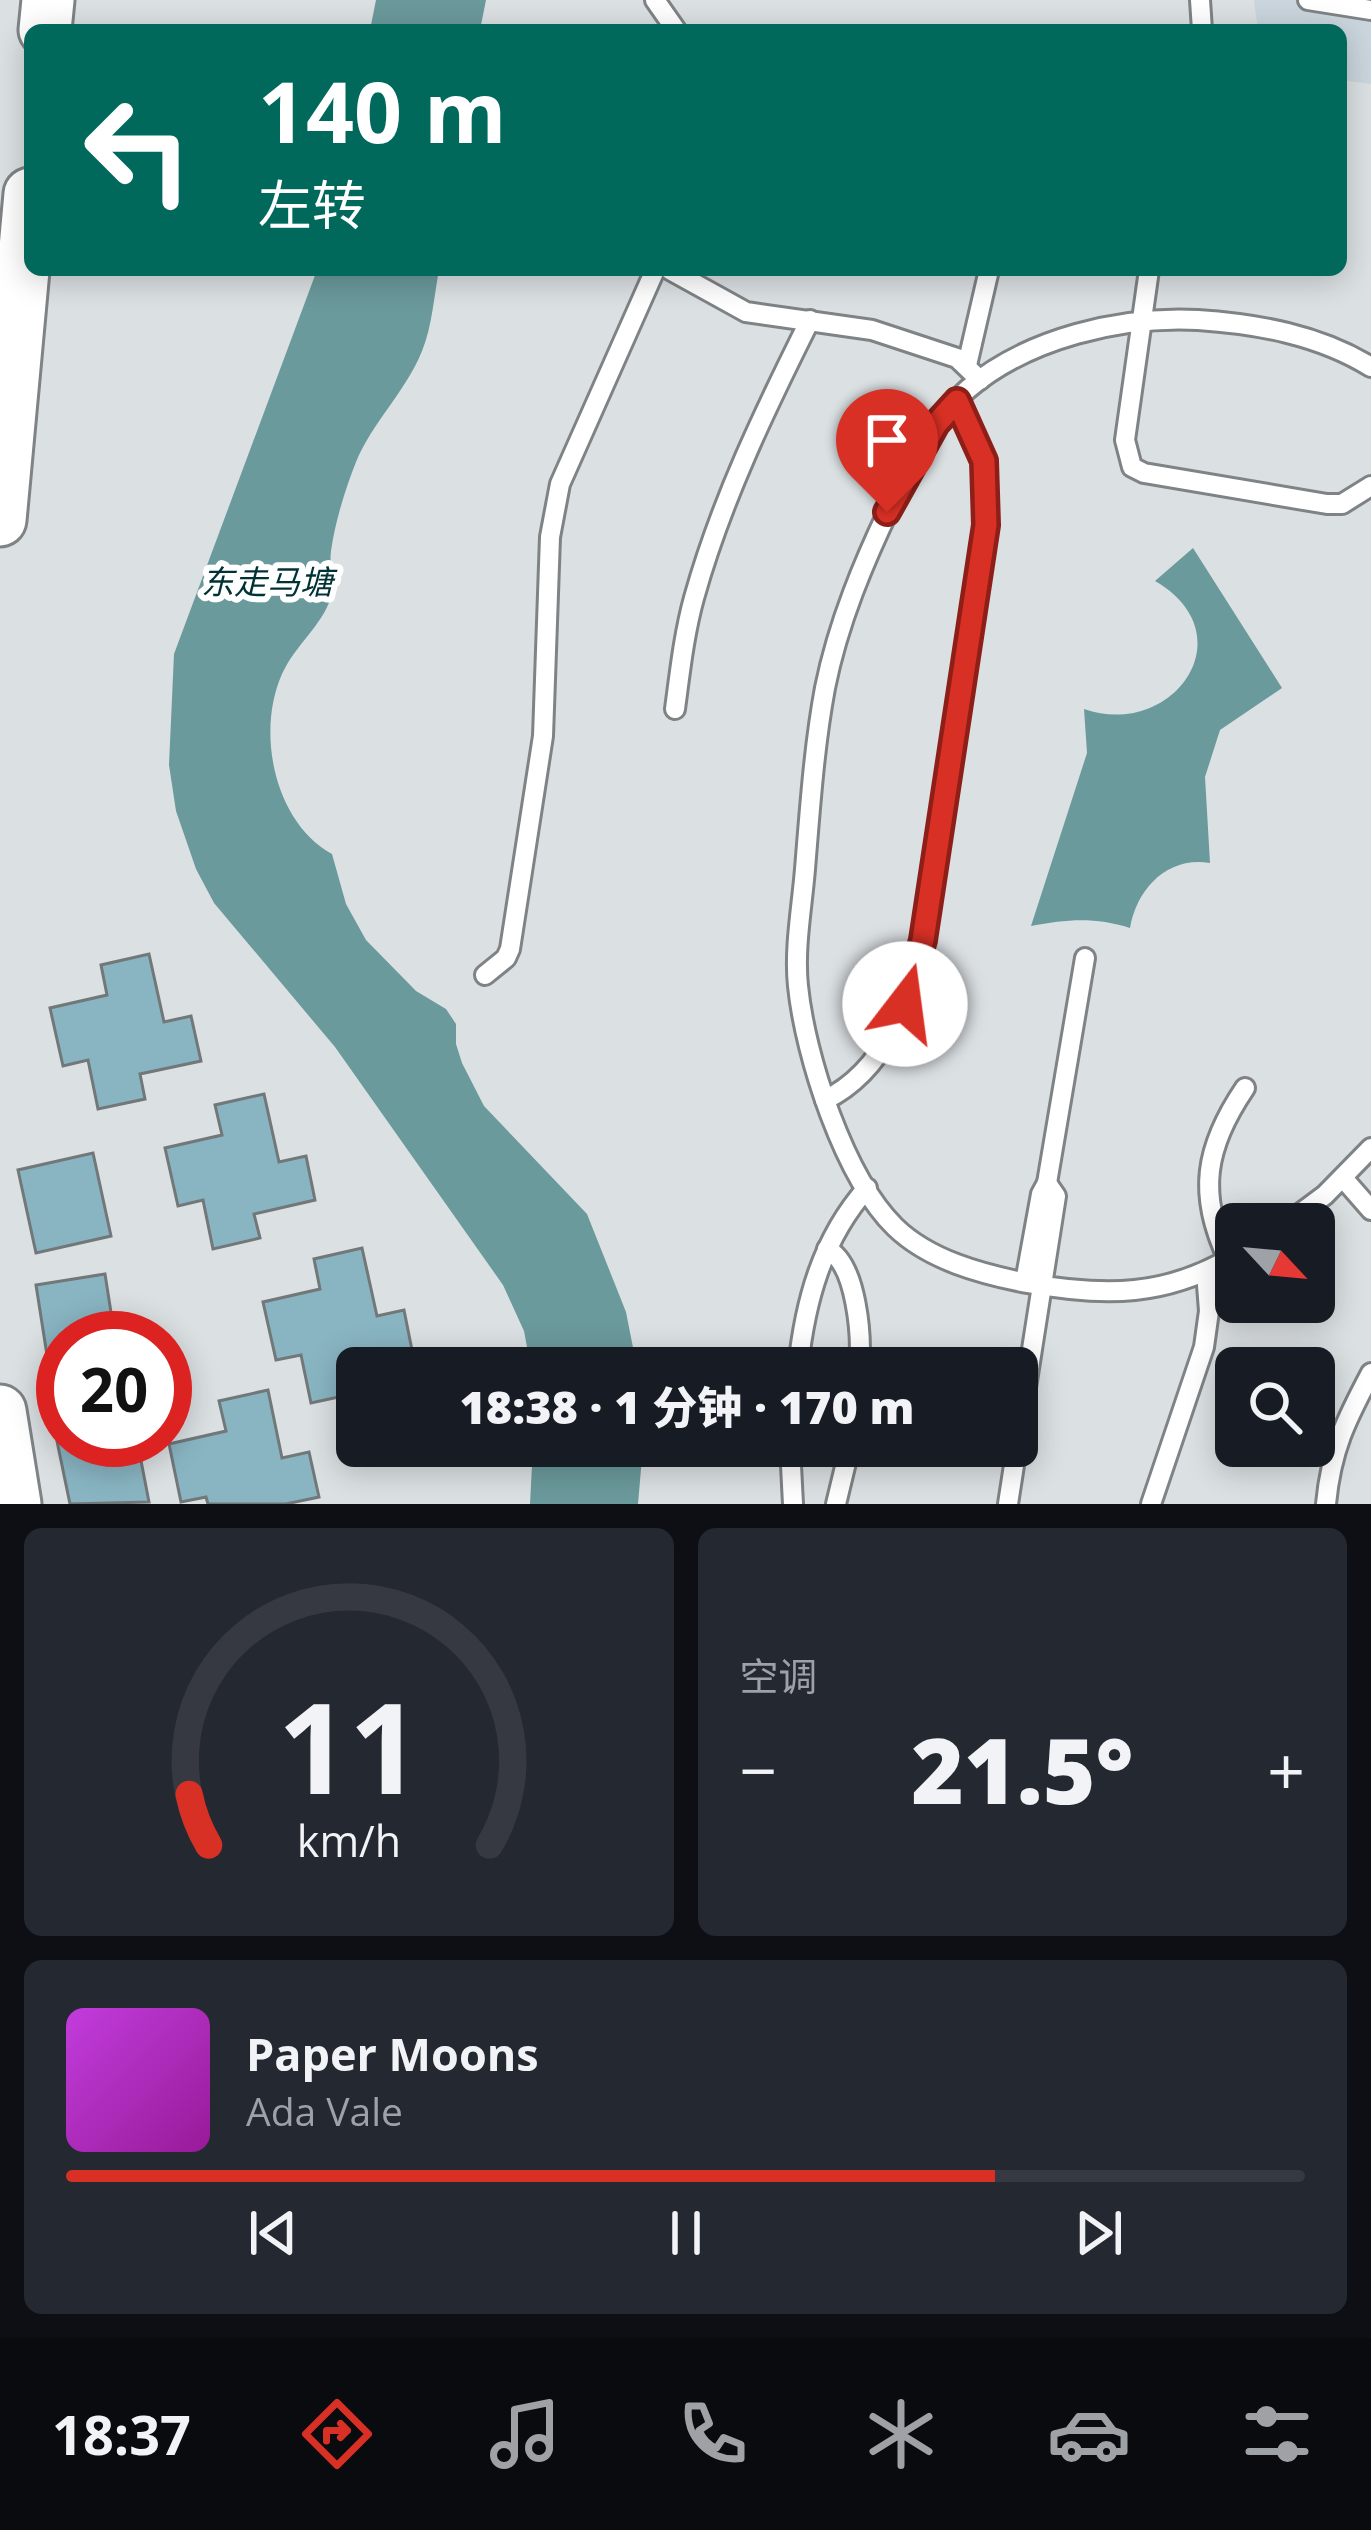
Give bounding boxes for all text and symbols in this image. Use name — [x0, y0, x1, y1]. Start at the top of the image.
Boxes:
text: 140 m — [258, 53, 506, 168]
icon: left — [60, 72, 216, 228]
text: 左转 — [258, 167, 366, 241]
pin — [836, 389, 938, 512]
icon: arrive — [854, 407, 920, 473]
water label: 东走马塘 — [201, 559, 338, 604]
position arrow — [842, 941, 968, 1067]
north arrow — [1215, 1203, 1335, 1323]
map controls — [1215, 1203, 1335, 1467]
speed limit sign: 20 — [36, 1311, 192, 1467]
button: search — [1215, 1347, 1335, 1467]
text: 18:38 · 1 分钟 · 170 m — [459, 1376, 915, 1437]
text: 空调 — [740, 1649, 818, 1702]
text: 11 — [277, 1661, 420, 1831]
text: 21.5° — [911, 1708, 1133, 1830]
text: − — [740, 1724, 777, 1814]
text: + — [1267, 1724, 1305, 1814]
text: km/h — [297, 1811, 401, 1870]
text: Paper Moons — [246, 2023, 539, 2084]
text: Ada Vale — [246, 2084, 403, 2137]
icon: previous — [240, 2200, 306, 2266]
icon: pause — [653, 2200, 719, 2266]
icon: next — [1066, 2200, 1132, 2266]
icon: directions — [295, 2392, 379, 2476]
icon: music — [483, 2392, 567, 2476]
icon: phone — [671, 2392, 755, 2476]
icon: climate — [859, 2392, 943, 2476]
icon: car — [1047, 2392, 1131, 2476]
icon: filters — [1235, 2392, 1319, 2476]
text: 18:37 — [52, 2397, 191, 2471]

